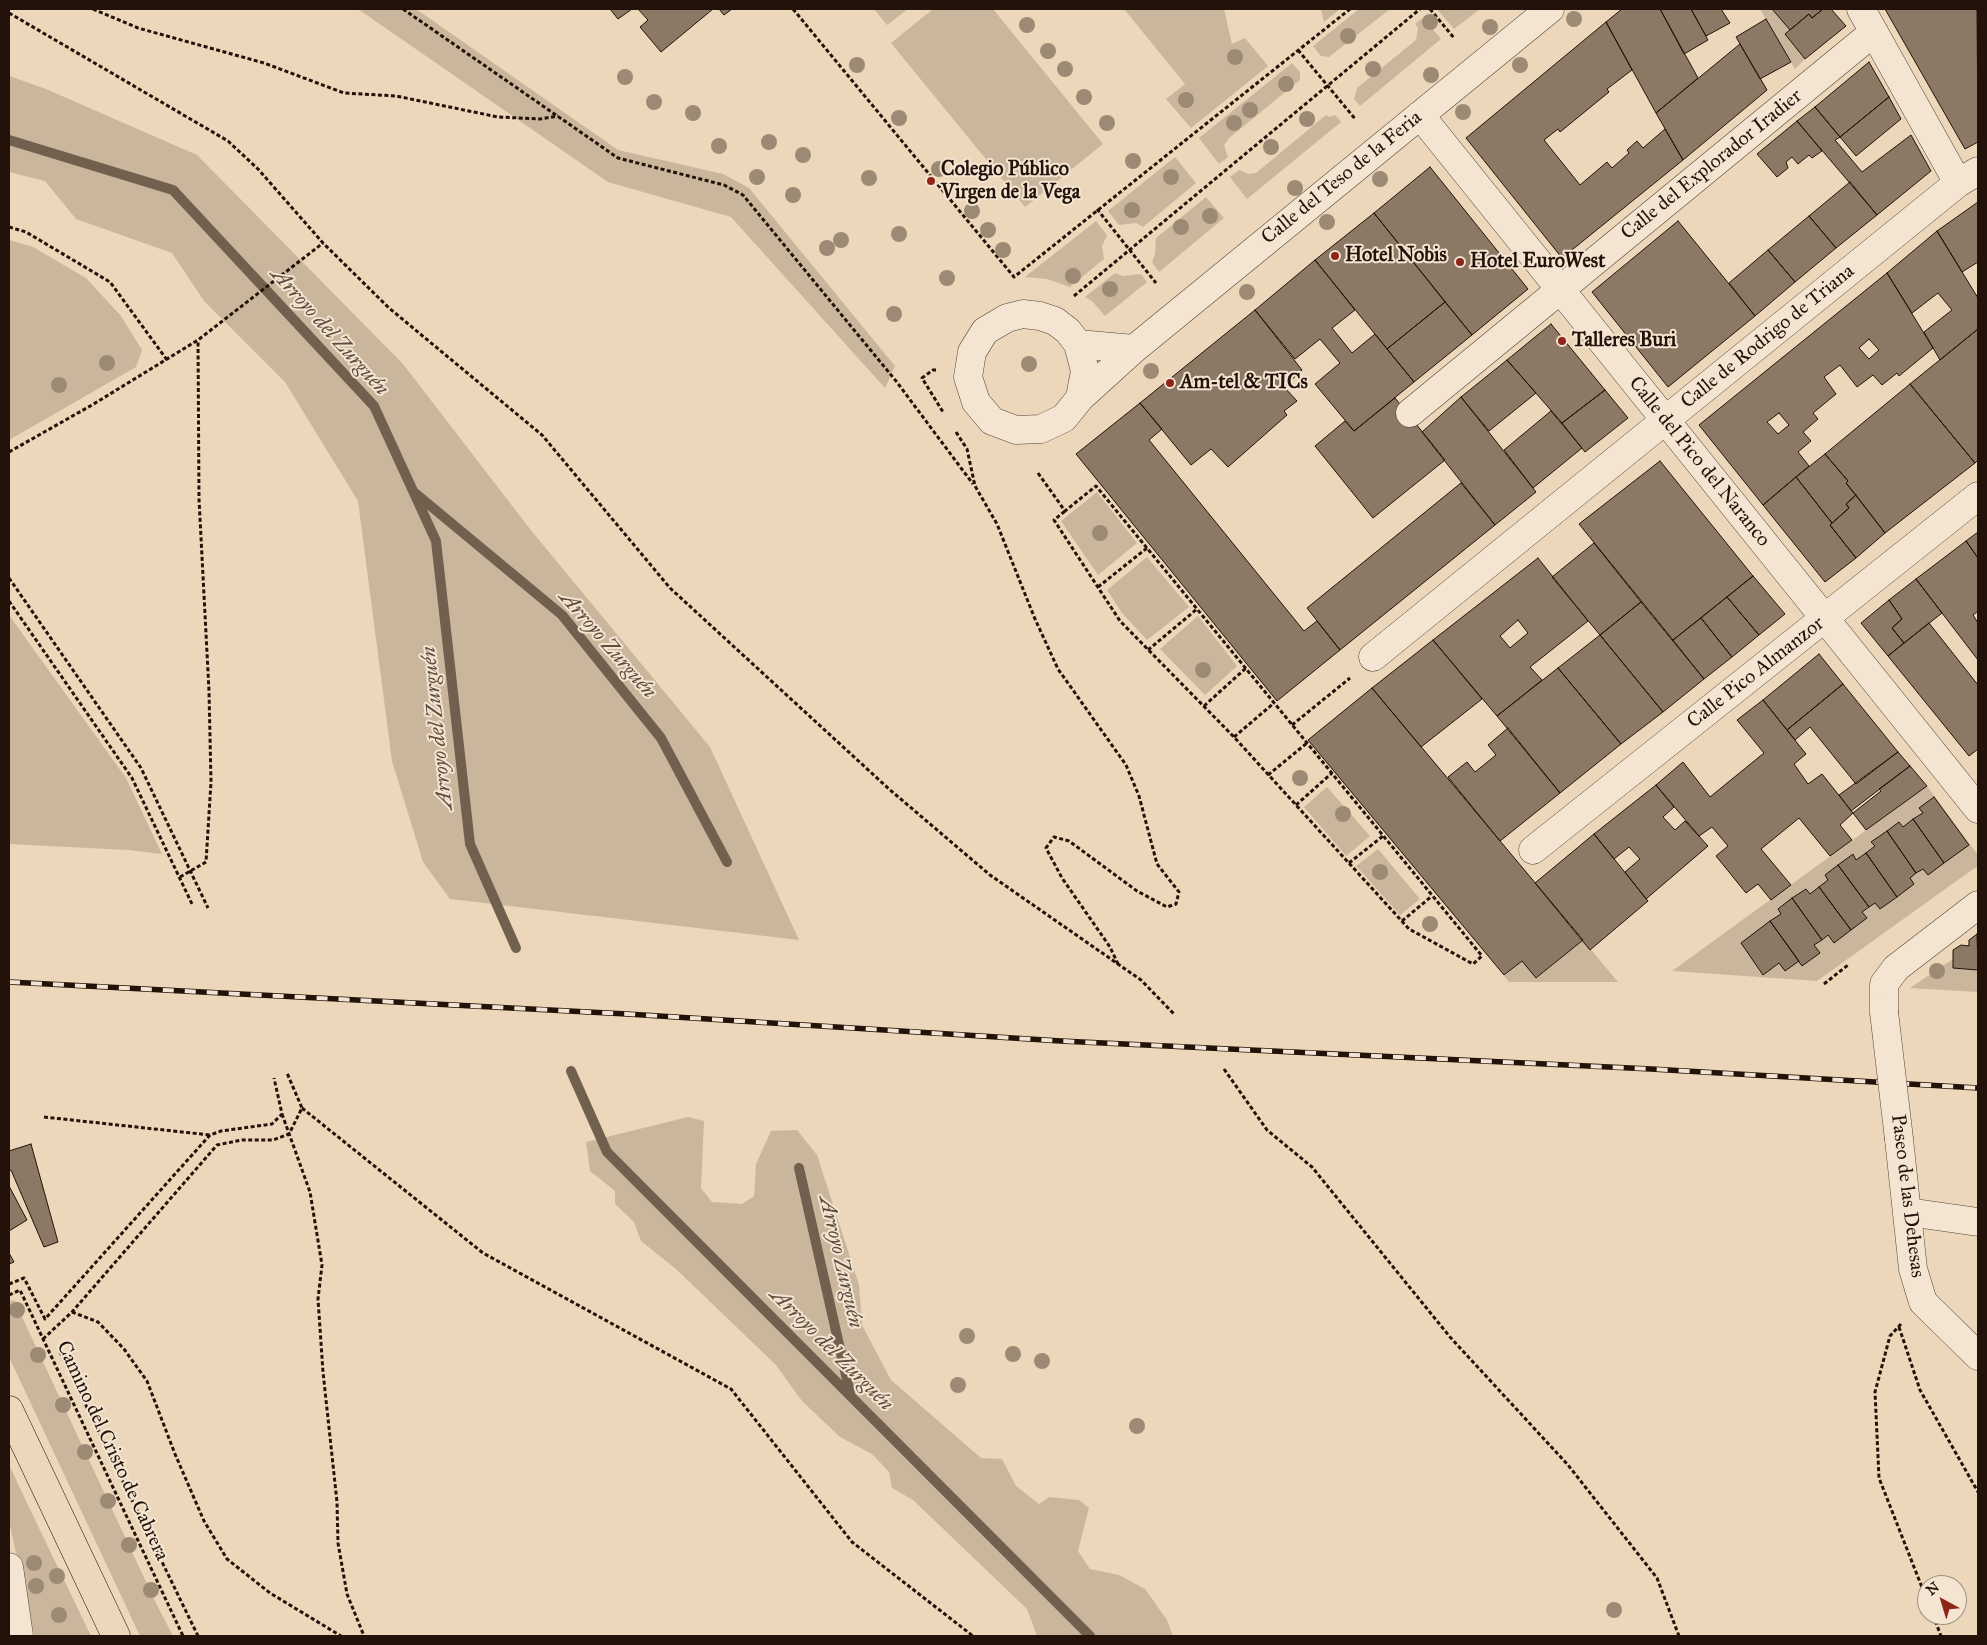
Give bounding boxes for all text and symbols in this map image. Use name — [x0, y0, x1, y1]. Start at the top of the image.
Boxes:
street label: Calle del Explorador Iradier — [1617, 85, 1807, 245]
street label: Calle del Teso de la Feria — [1257, 106, 1427, 250]
place label: Colegio Público Virgen de la Vega — [941, 158, 1080, 205]
marker: Colegio Público Virgen de la Vega — [925, 175, 937, 187]
place label: Hotel Nobis — [1345, 244, 1447, 268]
marker: Hotel Nobis — [1329, 250, 1341, 262]
place label: Hotel EuroWest — [1470, 250, 1605, 274]
marker: Hotel EuroWest — [1454, 256, 1466, 268]
street label: Calle de Rodrigo de Triana — [1677, 260, 1859, 414]
water label: Arroyo del Zurguén — [265, 263, 393, 401]
place label: Talleres Buri — [1572, 329, 1676, 353]
marker: Talleres Buri — [1556, 335, 1568, 347]
place label: Am-tel & TICs — [1180, 371, 1308, 395]
street label: Calle del Pico del Naranco — [1623, 372, 1775, 552]
marker: Am-tel & TICs — [1164, 377, 1176, 389]
water label: Arroyo Zurguén — [553, 586, 661, 704]
street label: Calle Pico Almanzor — [1683, 612, 1829, 734]
water label: Arroyo del Zurguén — [417, 645, 459, 811]
street label: Paseo de las Dehesas — [1885, 1113, 1929, 1279]
water label: Arroyo Zurguén — [813, 1193, 867, 1331]
water label: Arroyo del Zurguén — [764, 1283, 898, 1417]
street label: Camino del Cristo de Cabrera — [51, 1337, 173, 1565]
north arrow — [1917, 1575, 1967, 1625]
text: N — [1923, 1578, 1943, 1599]

